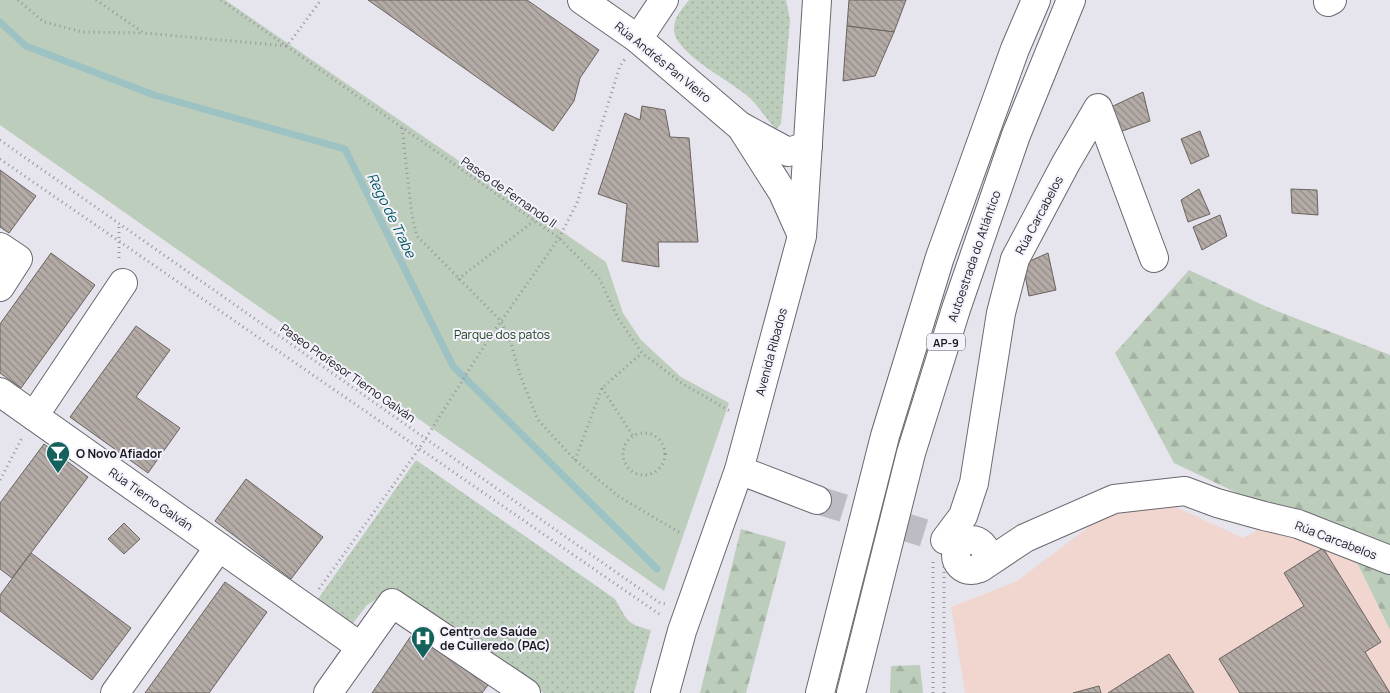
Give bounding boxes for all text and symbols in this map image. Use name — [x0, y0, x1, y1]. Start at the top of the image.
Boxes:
street label: Rúa Andrés Pan Vieiro — [611, 18, 715, 106]
street label: Paseo de Fernando II — [458, 153, 560, 231]
water label: Rego de Trabe — [363, 169, 421, 261]
street label: Rúa Carcabelos — [1011, 173, 1067, 257]
street label: Autoestrada do Atlántico — [944, 188, 1004, 324]
street label: Avenida Ribados — [751, 306, 791, 398]
street label: Paseo Profesor Tierno Galván — [277, 320, 419, 426]
park label: Parque dos patos — [454, 326, 550, 343]
road number: AP-9 — [927, 334, 965, 351]
bar icon: O Novo Afiador — [45, 440, 71, 474]
place label: O Novo Afiador — [76, 445, 162, 462]
street label: Rúa Tierno Galván — [106, 464, 196, 534]
street label: Rúa Carcabelos — [1292, 517, 1380, 563]
place label: Centro de Saúde de Culleredo (PAC) — [440, 623, 550, 654]
hospital icon: Centro de Saúde de Culleredo (PAC) — [410, 625, 436, 659]

